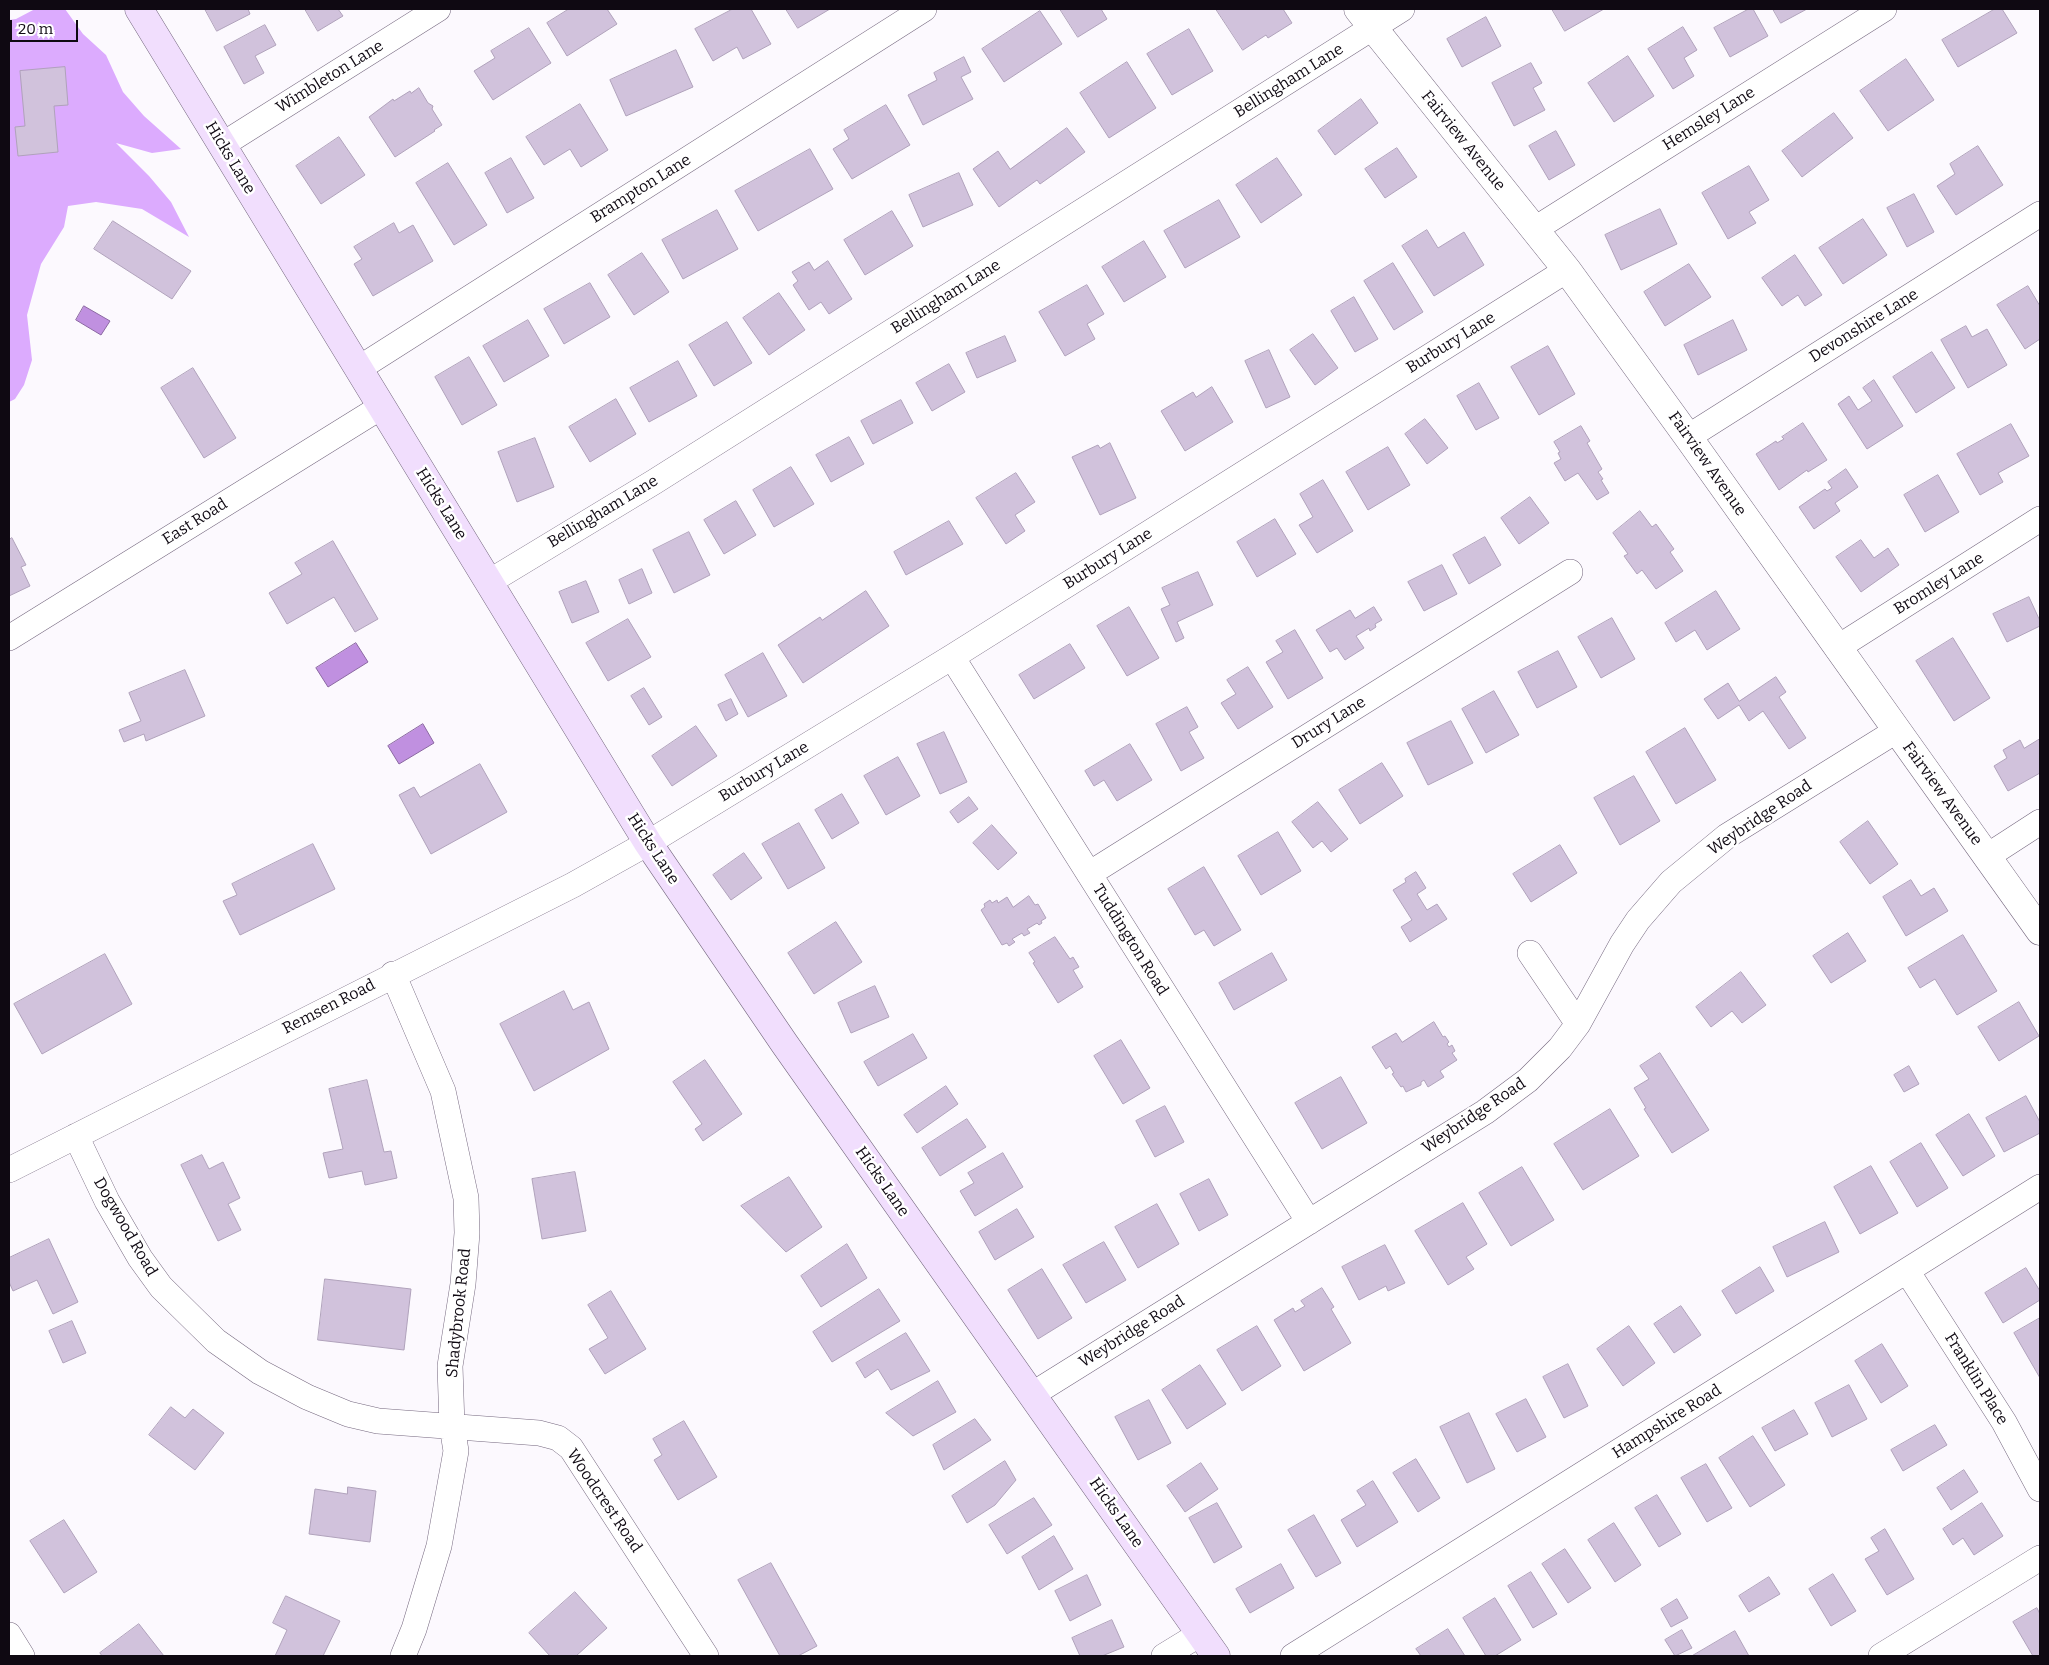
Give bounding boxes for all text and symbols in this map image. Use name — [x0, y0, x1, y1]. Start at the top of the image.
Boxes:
scale bar — [12, 10, 80, 42]
text: 20 m — [18, 20, 53, 38]
street label: Wimbleton Lane — [273, 36, 387, 118]
street label: Bellingham Lane — [1231, 40, 1347, 122]
street label: Hemsley Lane — [1659, 83, 1759, 155]
street label: Fairview Avenue — [1417, 87, 1509, 195]
street label: Hicks Lane — [201, 118, 259, 198]
street label: Brampton Lane — [587, 151, 695, 227]
street label: Bellingham Lane — [888, 256, 1004, 338]
street label: Devonshire Lane — [1806, 285, 1922, 367]
street label: Burbury Lane — [1403, 308, 1499, 378]
street label: Fairview Avenue — [1664, 408, 1750, 520]
street label: Hicks Lane — [411, 465, 471, 543]
street label: Bellingham Lane — [544, 472, 662, 552]
street label: East Road — [159, 495, 231, 549]
street label: Burbury Lane — [1060, 524, 1156, 594]
street label: Bromley Lane — [1891, 549, 1987, 619]
street label: Drury Lane — [1289, 693, 1369, 753]
street label: Burbury Lane — [716, 738, 812, 806]
street label: Fairview Avenue — [1898, 739, 1986, 849]
street label: Weybridge Road — [1705, 776, 1815, 860]
street label: Hicks Lane — [623, 810, 683, 888]
street label: Tuddington Road — [1088, 881, 1172, 999]
street label: Remsen Road — [279, 975, 379, 1039]
street label: Weybridge Road — [1419, 1074, 1529, 1158]
street label: Hicks Lane — [851, 1143, 913, 1221]
street label: Dogwood Road — [89, 1174, 161, 1280]
street label: Shadybrook Road — [443, 1247, 475, 1379]
street label: Weybridge Road — [1076, 1292, 1188, 1372]
street label: Franklin Place — [1940, 1329, 2012, 1429]
street label: Hampshire Road — [1609, 1381, 1725, 1463]
street label: Woodcrest Road — [562, 1446, 646, 1556]
street label: Hicks Lane — [1085, 1474, 1147, 1552]

